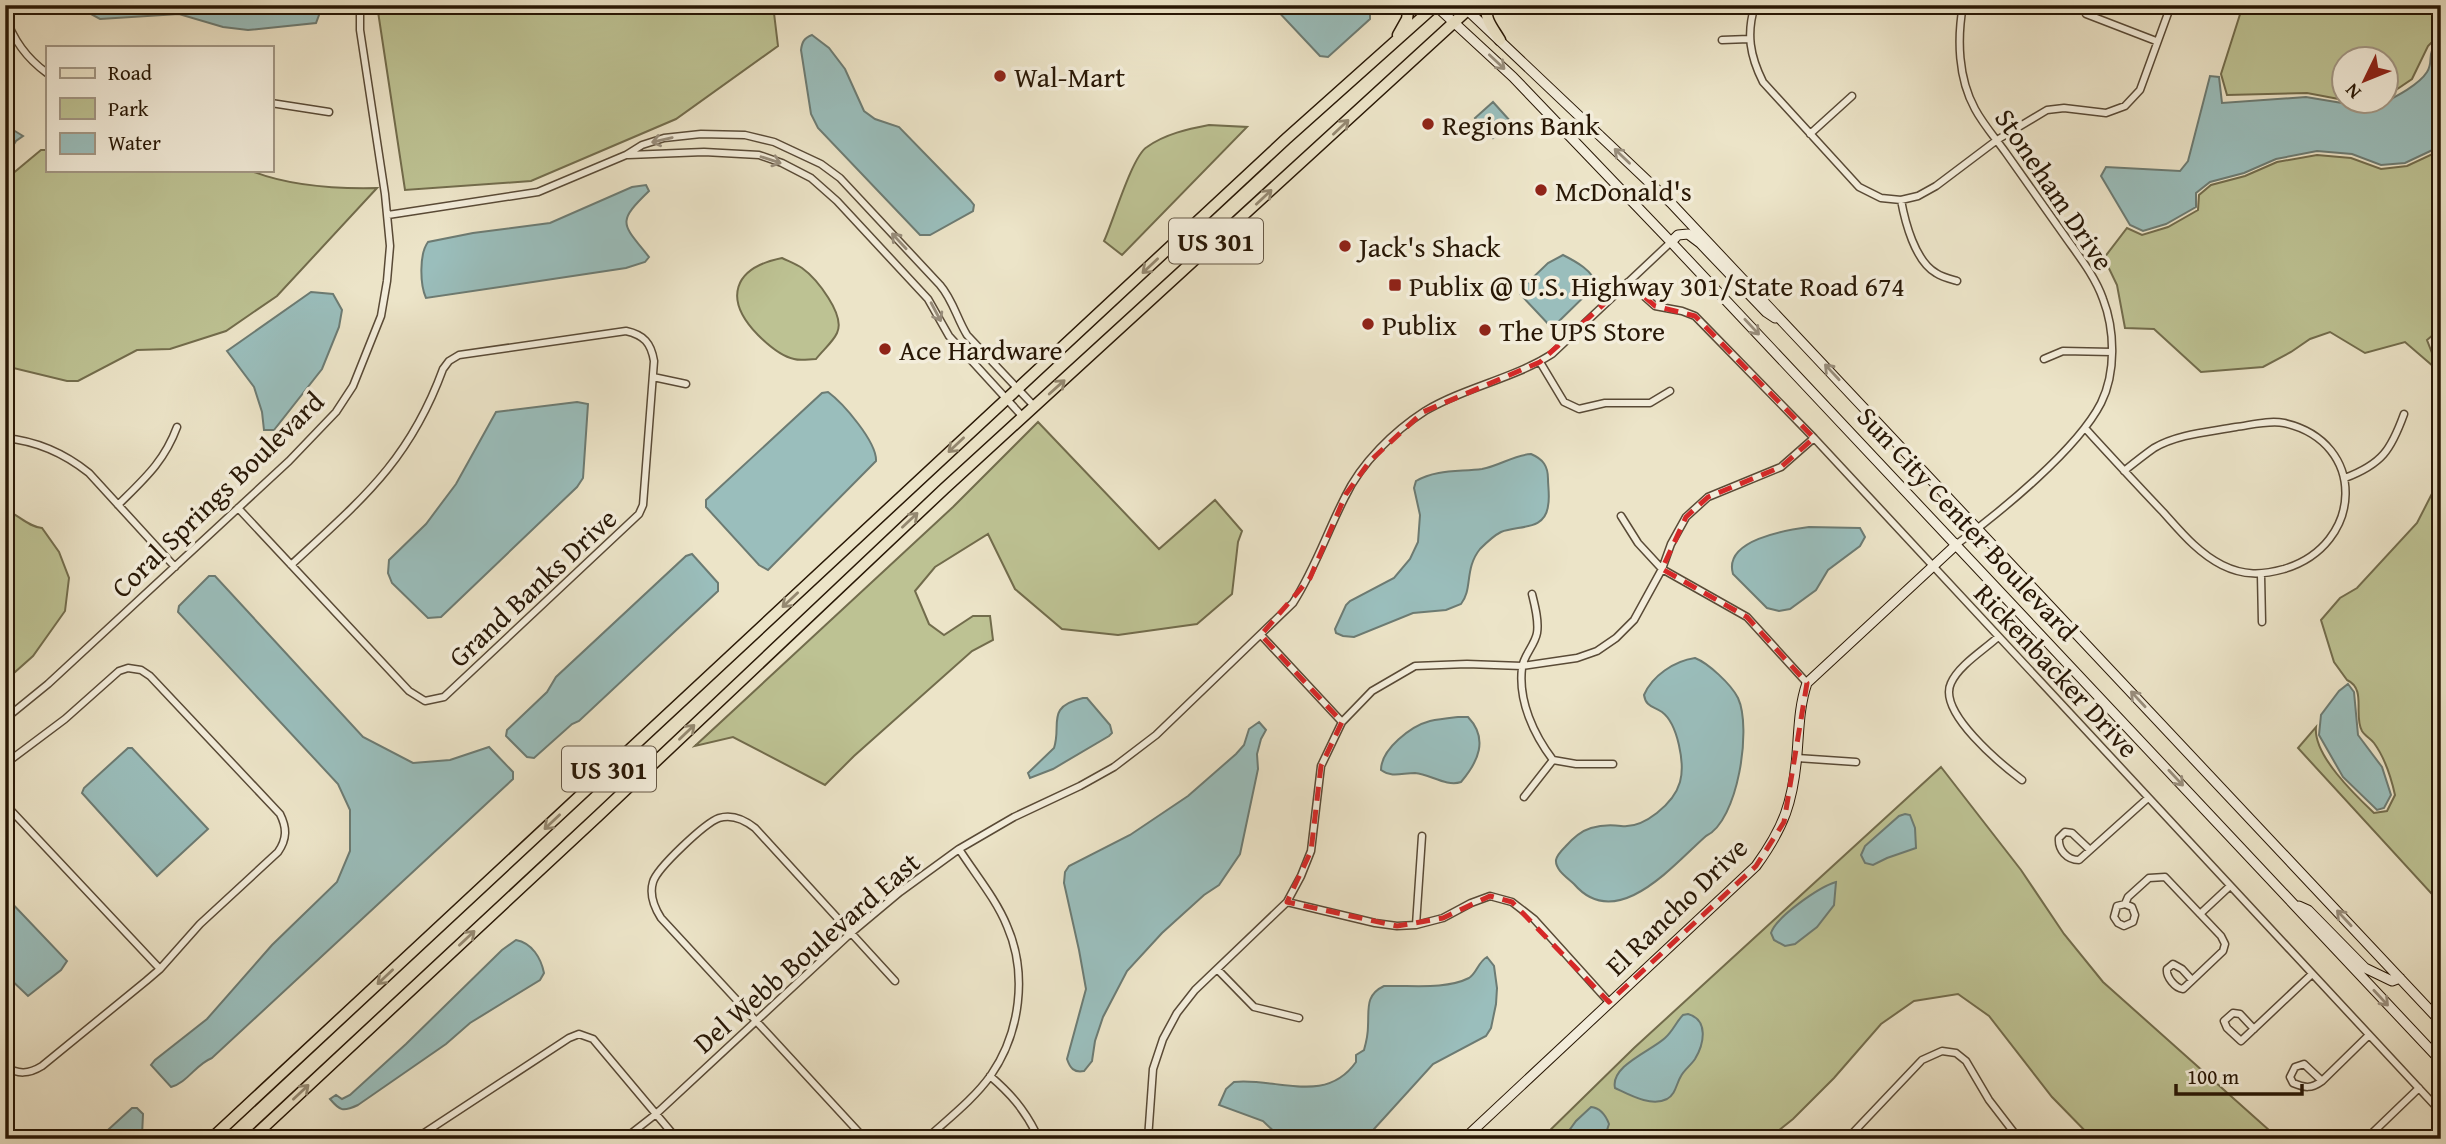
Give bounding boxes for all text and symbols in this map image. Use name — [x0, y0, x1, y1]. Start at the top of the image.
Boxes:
legend — [46, 46, 273, 172]
north arrow — [2330, 46, 2400, 116]
one-way arrow — [1488, 54, 1506, 70]
place label: Wal-Mart — [1014, 56, 1125, 97]
text: Road — [108, 57, 153, 88]
marker: Wal-Mart — [992, 68, 1008, 84]
text: N — [2338, 77, 2367, 106]
text: Park — [108, 93, 149, 124]
street label: Stoneham Drive — [1986, 100, 2124, 278]
place label: Regions Bank — [1442, 104, 1600, 145]
marker: Regions Bank — [1420, 116, 1436, 132]
one-way arrow — [1332, 118, 1349, 135]
text: Water — [108, 127, 161, 158]
one-way arrow — [651, 134, 674, 147]
one-way arrow — [1614, 147, 1631, 164]
one-way arrow — [760, 155, 782, 167]
place label: McDonald's — [1555, 170, 1692, 211]
marker: McDonald's — [1533, 182, 1549, 198]
one-way arrow — [1255, 189, 1272, 206]
road number: US 301 — [1169, 218, 1263, 264]
place label: Jack's Shack — [1356, 226, 1501, 267]
one-way arrow — [891, 232, 907, 250]
marker: Jack's Shack — [1337, 238, 1353, 254]
one-way arrow — [1142, 258, 1159, 275]
place label: Publix @ U.S. Highway 301/State Road 674 — [1409, 265, 1905, 306]
marker: Publix @ U.S. Highway 301/State Road 674 — [1387, 277, 1403, 293]
one-way arrow — [929, 301, 943, 321]
place label: Publix — [1382, 304, 1457, 345]
place label: The UPS Store — [1499, 310, 1665, 351]
marker: Publix — [1360, 316, 1376, 332]
one-way arrow — [1743, 318, 1760, 335]
marker: The UPS Store — [1477, 322, 1493, 338]
place label: Ace Hardware — [899, 329, 1063, 370]
marker: Ace Hardware — [877, 341, 893, 357]
one-way arrow — [1823, 364, 1840, 381]
one-way arrow — [1048, 379, 1066, 395]
street label: Coral Springs Boulevard — [101, 381, 333, 607]
street label: Sun City Center Boulevard — [1848, 396, 2088, 650]
one-way arrow — [948, 437, 965, 454]
street label: Grand Banks Drive — [439, 498, 625, 676]
one-way arrow — [902, 512, 919, 529]
street label: Rickenbacker Drive — [1965, 574, 2149, 766]
one-way arrow — [781, 592, 799, 608]
one-way arrow — [2130, 691, 2147, 708]
one-way arrow — [678, 723, 695, 740]
road number: US 301 — [562, 747, 656, 792]
one-way arrow — [2168, 769, 2185, 786]
one-way arrow — [543, 813, 560, 830]
street label: El Rancho Drive — [1595, 827, 1757, 985]
street label: Del Webb Boulevard East — [684, 842, 929, 1062]
one-way arrow — [2336, 909, 2352, 927]
one-way arrow — [458, 929, 475, 946]
one-way arrow — [377, 968, 394, 985]
one-way arrow — [2373, 989, 2390, 1006]
scale bar — [2176, 1053, 2302, 1097]
text: 100 m — [2187, 1061, 2239, 1092]
one-way arrow — [292, 1084, 309, 1101]

